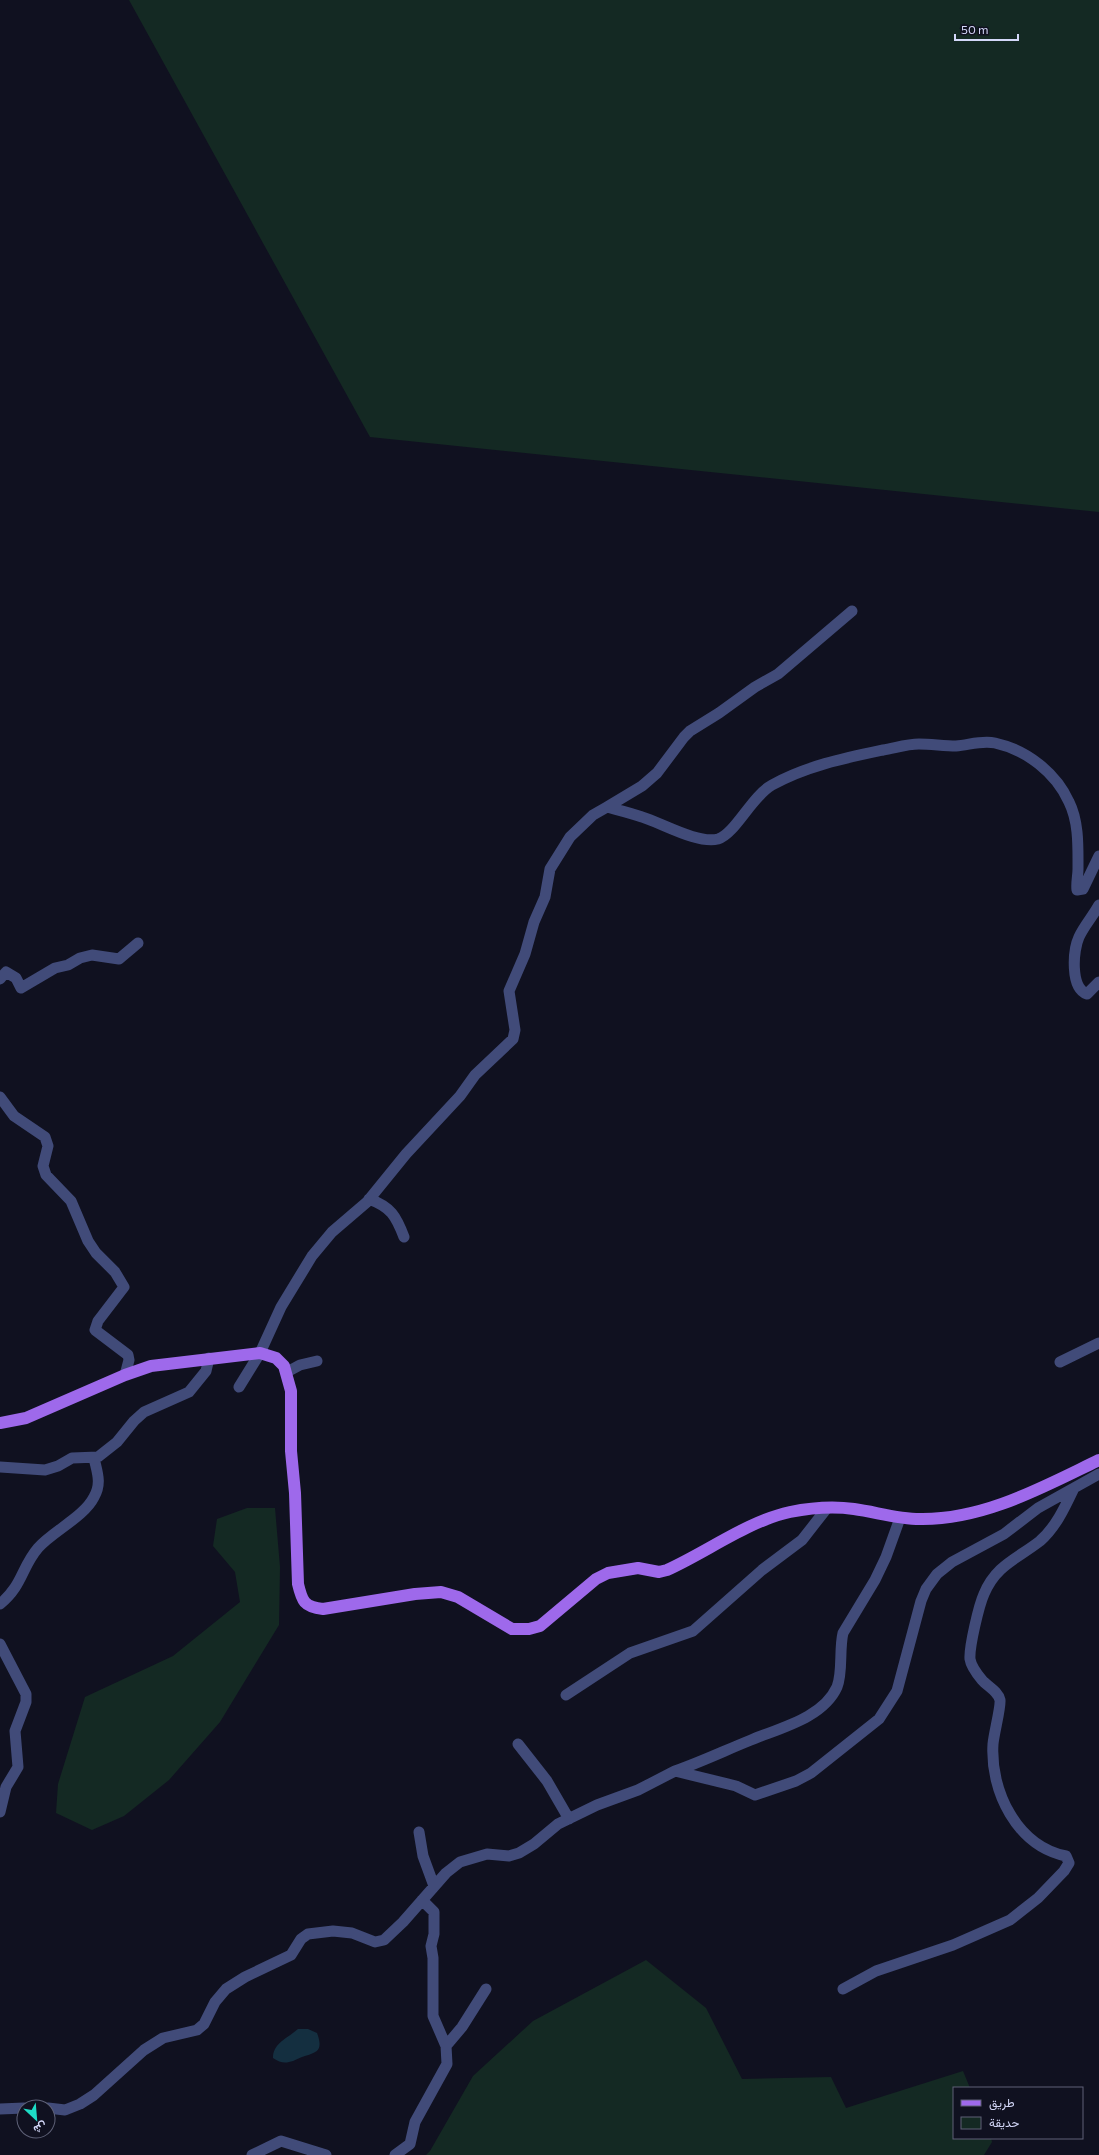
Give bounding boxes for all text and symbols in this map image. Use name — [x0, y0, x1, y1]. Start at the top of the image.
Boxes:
scale bar — [955, 16, 1018, 42]
text: 50 m — [961, 22, 989, 36]
legend — [953, 2087, 1083, 2139]
text: طريق — [989, 2095, 1015, 2111]
north arrow — [16, 2099, 56, 2139]
text: حديقة — [989, 2115, 1019, 2130]
text: ش — [31, 2119, 49, 2137]

